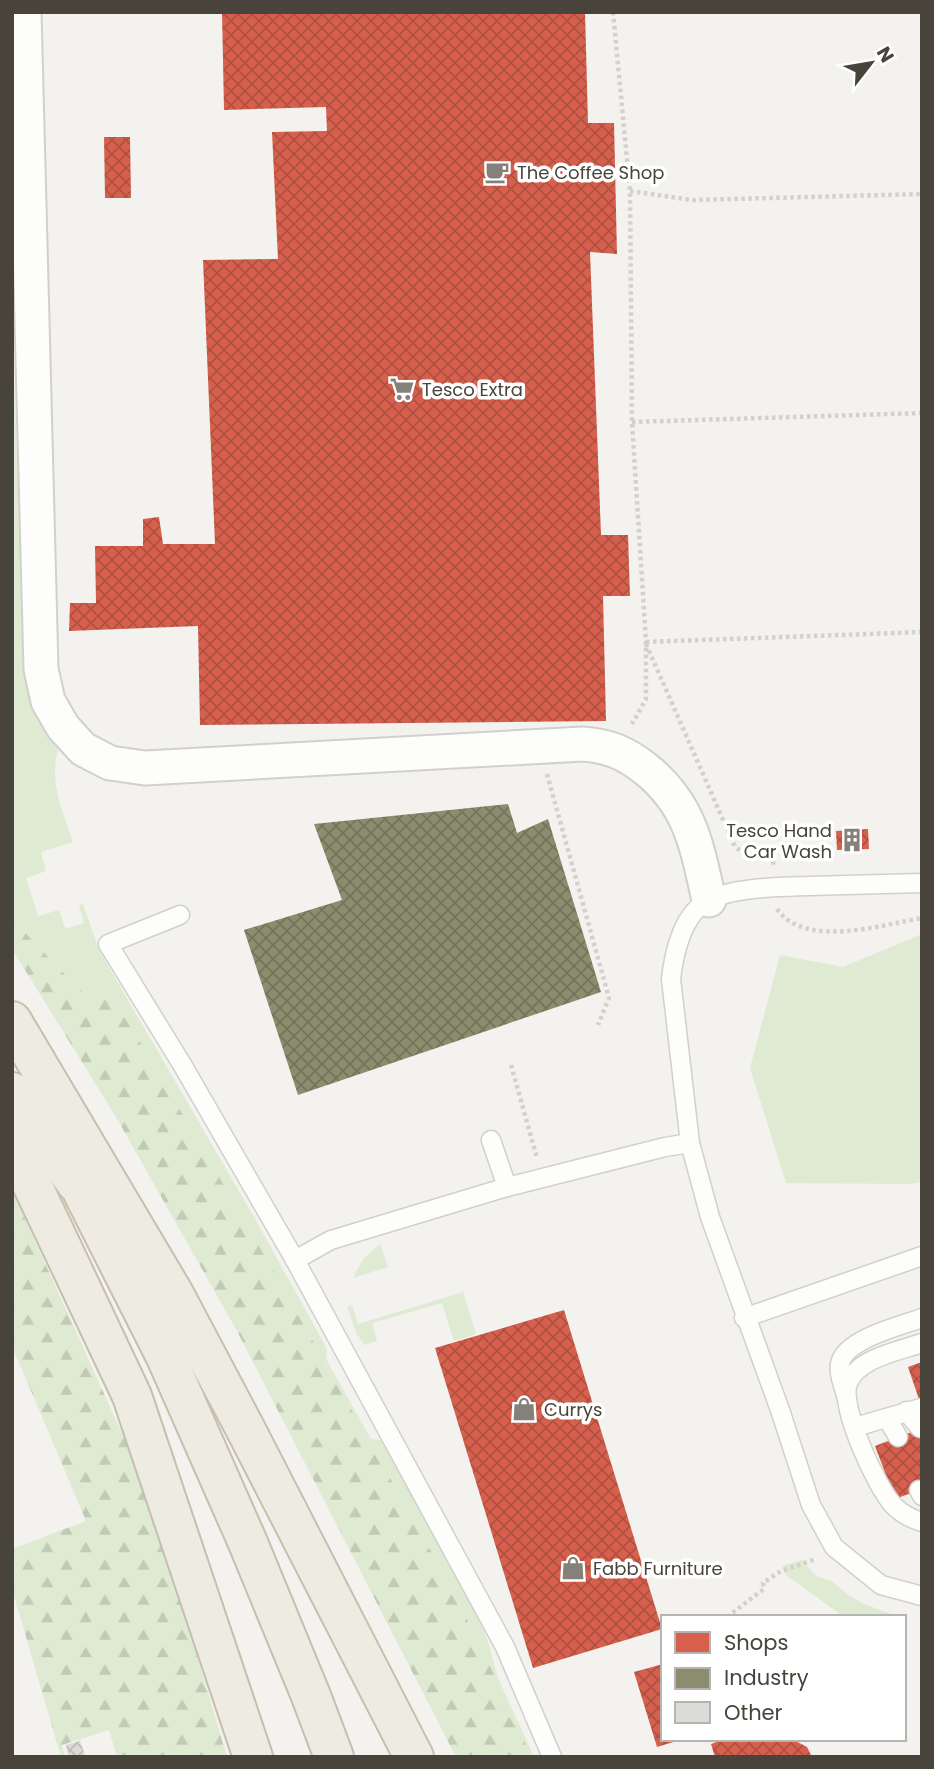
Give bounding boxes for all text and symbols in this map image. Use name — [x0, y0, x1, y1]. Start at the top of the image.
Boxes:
north arrow — [836, 28, 906, 98]
text: N — [870, 41, 900, 68]
cafe icon: The Coffee Shop — [483, 158, 511, 186]
place label: The Coffee Shop — [517, 160, 664, 185]
supermarket icon: Tesco Extra — [388, 375, 416, 403]
place label: Tesco Extra — [422, 377, 523, 402]
place label: Tesco Hand Car Wash — [726, 818, 832, 864]
building icon: Tesco Hand Car Wash — [838, 826, 866, 854]
shop icon: Currys — [510, 1395, 538, 1423]
place label: Currys — [544, 1397, 602, 1422]
shop icon: Fabb Furniture — [559, 1554, 587, 1582]
place label: Fabb Furniture — [593, 1556, 723, 1581]
legend — [661, 1615, 906, 1741]
text: Shops — [724, 1628, 788, 1657]
text: Industry — [724, 1663, 809, 1692]
text: Other — [724, 1698, 783, 1727]

